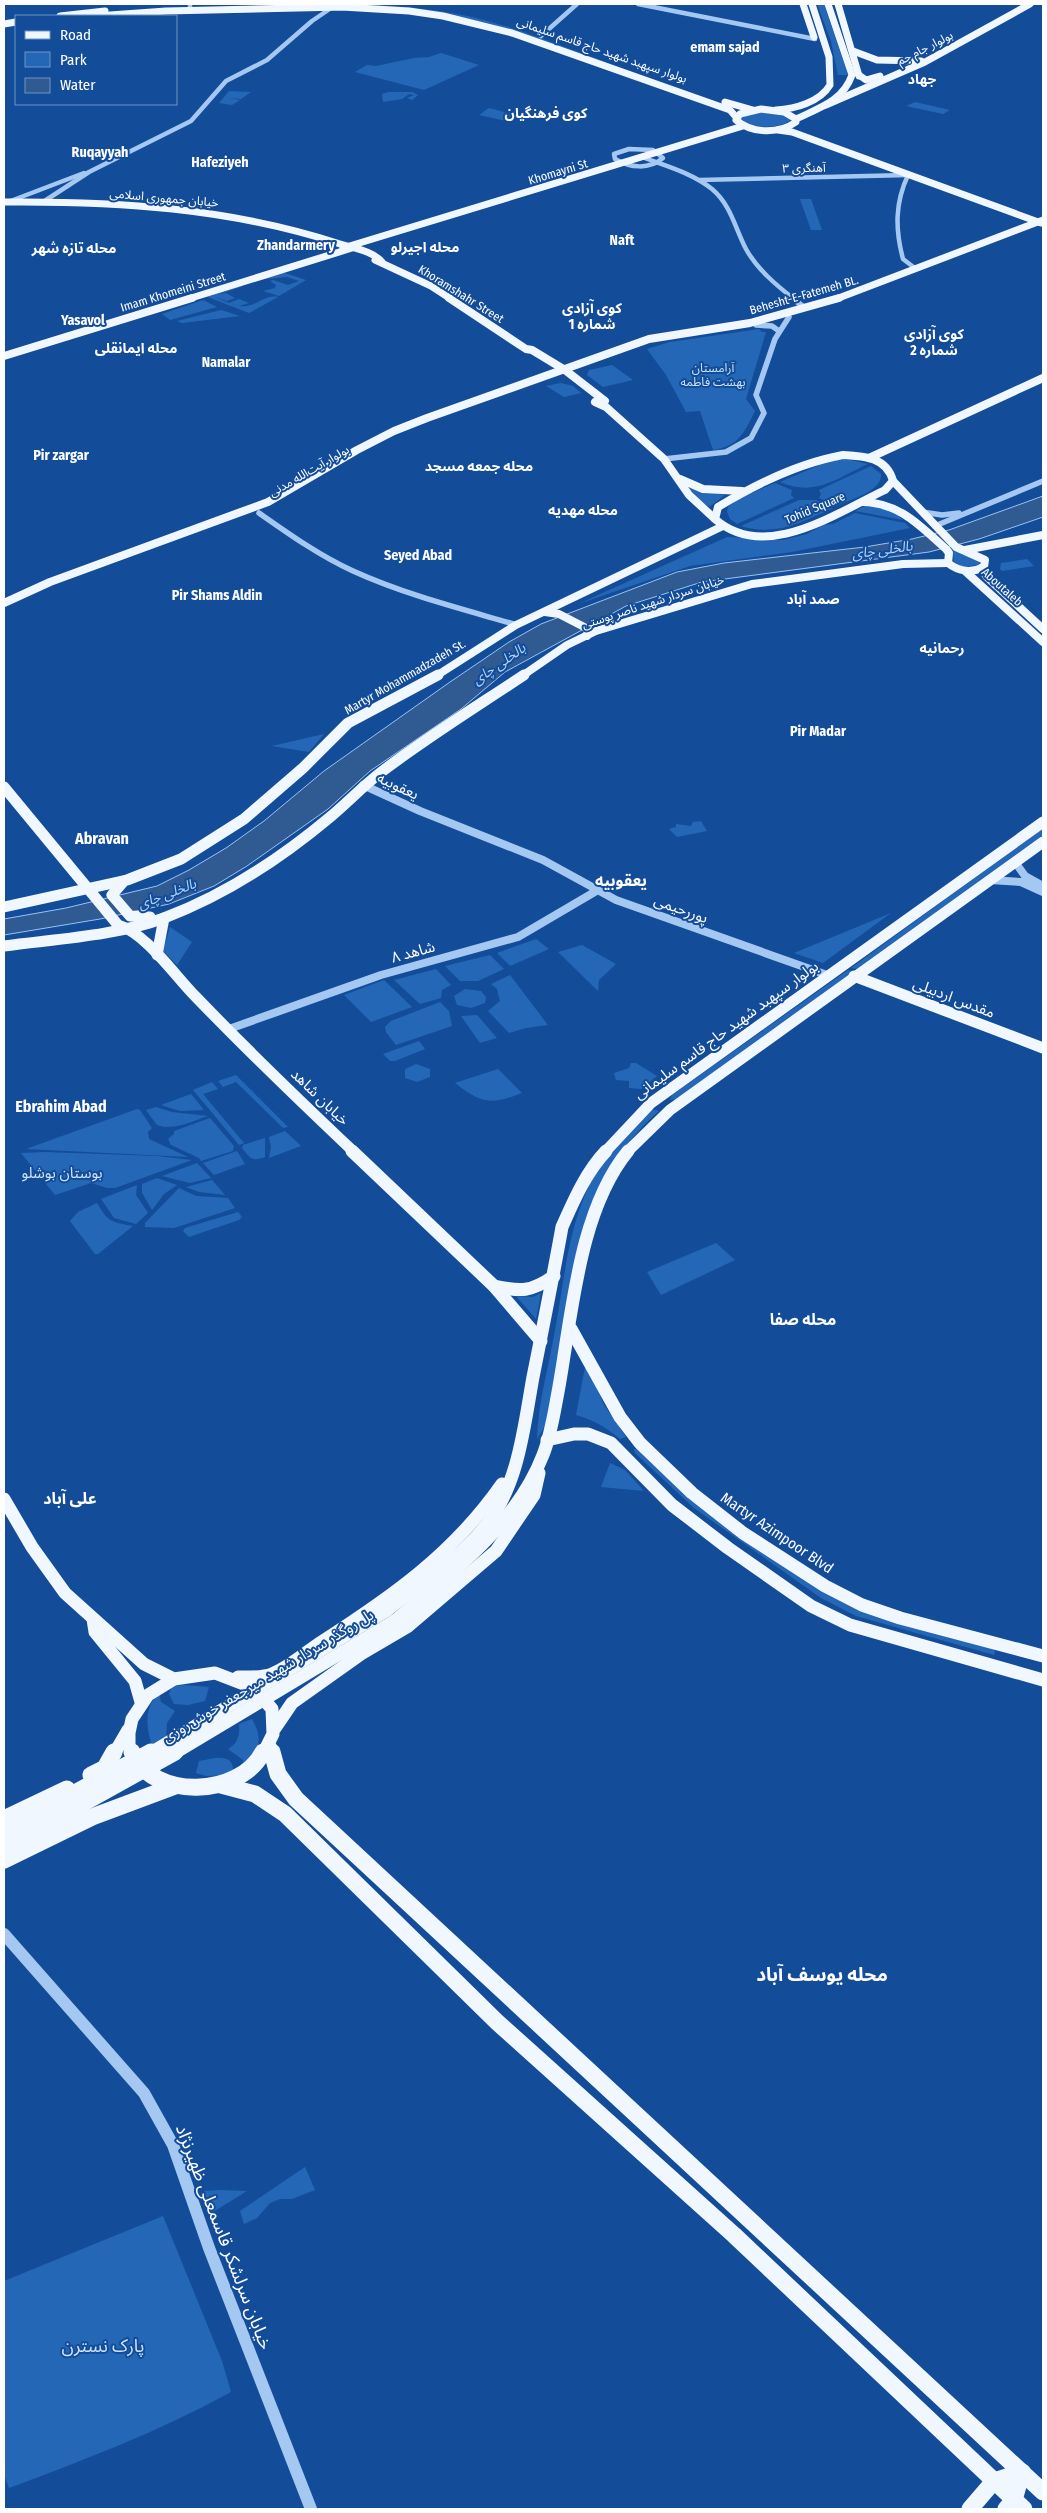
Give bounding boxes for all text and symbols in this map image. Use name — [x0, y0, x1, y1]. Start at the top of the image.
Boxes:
street label: بولوار سپهبد شهید حاج قاسم سلیمانی — [514, 14, 689, 88]
legend — [15, 15, 178, 105]
text: Road — [60, 26, 91, 44]
street label: بولوار جام جم — [895, 28, 956, 70]
district label: emam sajad — [690, 39, 760, 56]
text: Park — [60, 51, 87, 69]
district label: جهاد — [908, 71, 936, 88]
text: Water — [60, 76, 96, 94]
district label: کوی فرهنگیان — [505, 105, 588, 122]
district label: Ruqayyah — [72, 144, 128, 161]
district label: Hafeziyeh — [191, 154, 249, 171]
street label: Khomayni St — [527, 156, 589, 188]
street label: آهنگری ۳ — [782, 161, 826, 175]
street label: خیابان جمهوری اسلامی — [109, 186, 219, 210]
district label: Naft — [610, 232, 636, 249]
district label: Zhandarmery — [257, 237, 335, 254]
district label: محله اجیرلو — [391, 239, 459, 256]
district label: محله تازه شهر — [31, 240, 116, 257]
street label: Khoramshahr Street — [416, 262, 506, 326]
street label: Imam Khomeini Street — [119, 269, 227, 315]
street label: Behesht-E-Fatemeh BL. — [748, 273, 861, 317]
district label: کوی آزادی شماره 1 — [562, 299, 623, 333]
district label: Yasavol — [60, 312, 105, 329]
district label: کوی آزادی شماره 2 — [904, 325, 965, 359]
district label: محله ایمانقلی — [95, 340, 177, 357]
district label: Namalar — [202, 354, 251, 371]
park label: آرامستان بهشت فاطمه — [680, 361, 746, 389]
street label: بولوار آیت‌الله مدنی — [266, 442, 352, 500]
district label: Pir zargar — [33, 447, 90, 464]
district label: محله جمعه مسجد — [425, 458, 533, 475]
street label: Tohid Square — [783, 489, 847, 527]
district label: محله مهدیه — [548, 502, 618, 519]
water label: بالخلی چای — [851, 537, 914, 564]
district label: Seyed Abad — [384, 547, 452, 564]
street label: Aboutaleb — [979, 565, 1025, 609]
street label: خیابان سردار شهید ناصر پوستی — [580, 572, 726, 633]
district label: Pir Shams Aldin — [172, 587, 262, 604]
district label: صمد آباد — [786, 590, 840, 608]
street label: Martyr Mohammadzadeh St. — [342, 636, 468, 717]
water label: بالخلی چای — [469, 639, 530, 689]
district label: رحمانیه — [919, 640, 965, 657]
district label: Pir Madar — [790, 723, 847, 740]
street label: یعقوبیه — [374, 769, 422, 803]
district label: Abravan — [74, 829, 129, 848]
district label: یعقوبیه — [595, 871, 647, 890]
water label: بالخلی چای — [135, 875, 199, 914]
street label: پوررحیمی — [651, 891, 710, 928]
street label: شاهد ۸ — [389, 937, 437, 966]
street label: بولوار سپهبد شهید حاج قاسم سلیمانی — [630, 957, 824, 1105]
street label: مقدس اردبیلی — [911, 974, 997, 1022]
street label: خیابان شاهد — [287, 1065, 353, 1129]
district label: Ebrahim Abad — [15, 1097, 107, 1116]
park label: بوستان بوشلو — [21, 1164, 103, 1182]
district label: محله صفا — [770, 1310, 836, 1329]
district label: علی آباد — [43, 1488, 97, 1508]
street label: Martyr Azimpoor Blvd — [717, 1489, 837, 1577]
street label: پل روگذر سردار شهید میرجعفر خوش‌روزی — [159, 1606, 378, 1747]
district label: محله یوسف آباد — [756, 1963, 888, 1986]
street label: خیابان سرلشکر قاسمعلی ظهیرنژاد — [171, 2121, 277, 2353]
park label: پارک نسترن — [62, 2335, 144, 2357]

